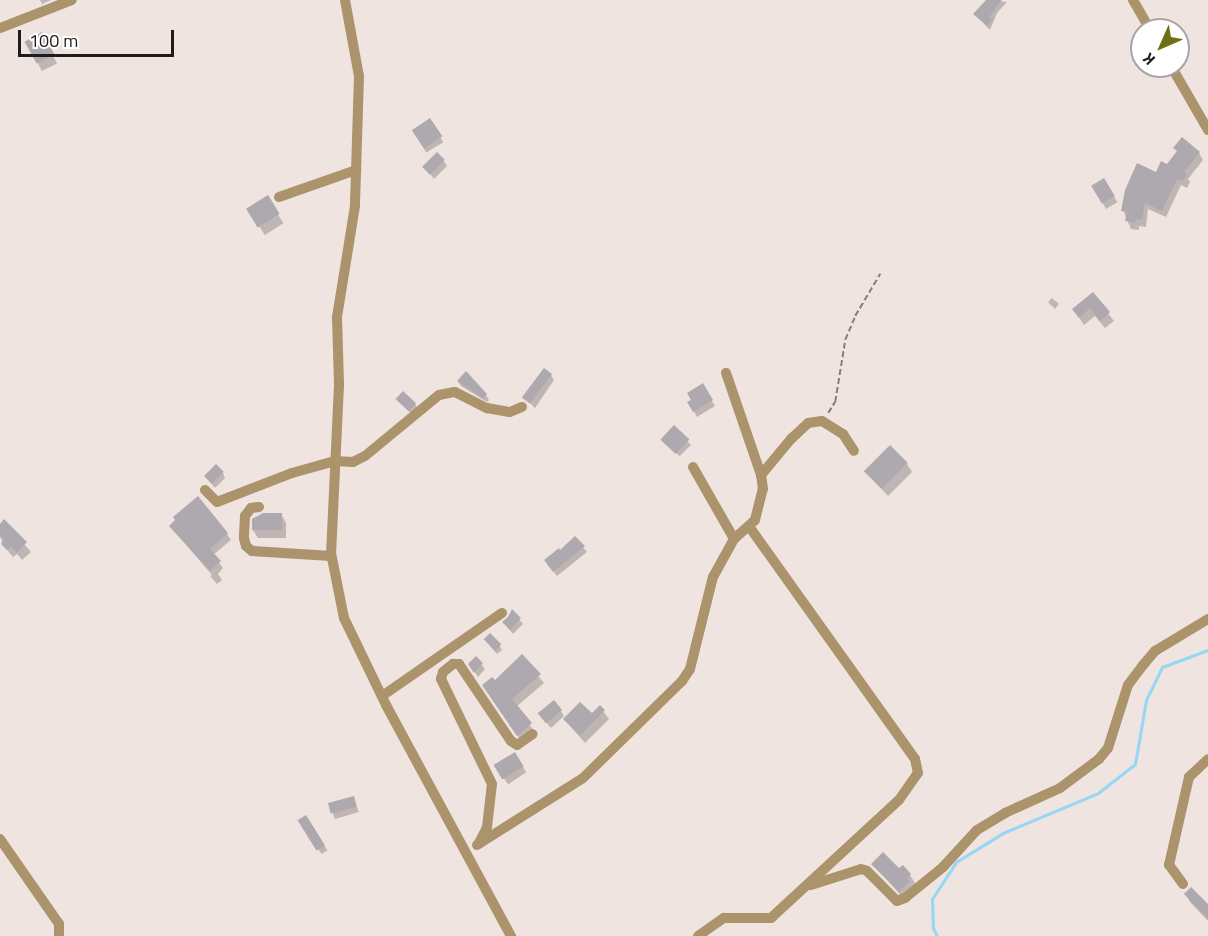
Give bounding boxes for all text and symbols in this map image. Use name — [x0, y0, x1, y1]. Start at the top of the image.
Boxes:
scale bar — [21, 18, 177, 56]
north arrow — [1130, 18, 1190, 78]
text: 100 m — [29, 27, 78, 54]
text: K — [1137, 47, 1161, 71]

